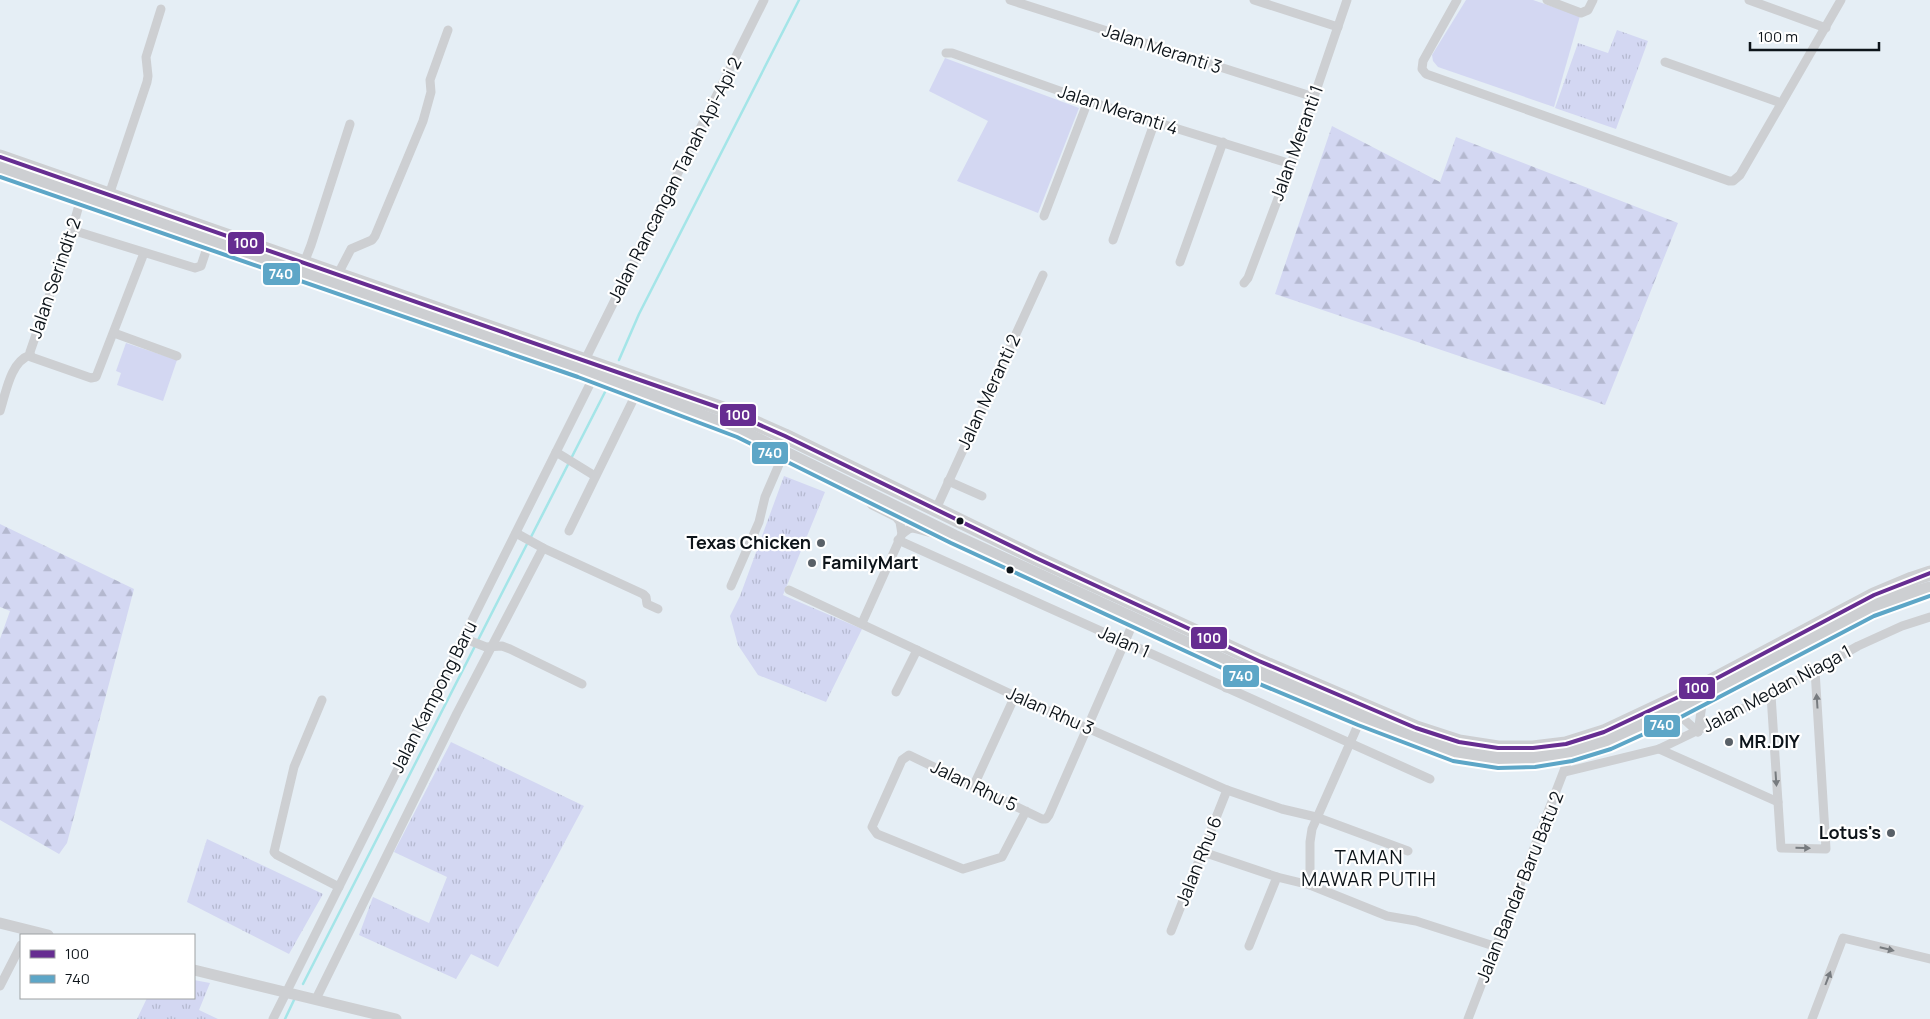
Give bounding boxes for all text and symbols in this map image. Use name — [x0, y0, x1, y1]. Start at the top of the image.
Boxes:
street label: Jalan Meranti 3 — [1100, 17, 1225, 79]
scale bar — [1750, 20, 1879, 52]
text: 100 m — [1758, 26, 1798, 47]
street label: Jalan Rancangan Tanah Api-Api 2 — [602, 53, 747, 306]
street label: Jalan Meranti 4 — [1055, 78, 1181, 140]
street label: Jalan Meranti 1 — [1264, 82, 1328, 204]
street label: Jalan Serindit 2 — [22, 214, 86, 341]
line badge: 100 — [227, 231, 265, 255]
text: 100 — [234, 233, 258, 252]
line badge: 740 — [262, 262, 301, 286]
text: 740 — [269, 264, 293, 283]
street label: Jalan Meranti 2 — [951, 330, 1025, 453]
line badge: 100 — [719, 403, 757, 427]
text: 100 — [726, 405, 750, 424]
line badge: 740 — [751, 441, 789, 465]
text: 740 — [758, 443, 782, 462]
unlabelled marker — [955, 516, 965, 526]
place label: Texas Chicken — [686, 530, 811, 554]
marker: Texas Chicken — [815, 537, 827, 549]
place label: FamilyMart — [822, 550, 919, 574]
marker: FamilyMart — [806, 557, 818, 569]
unlabelled marker — [1005, 565, 1015, 575]
street label: Jalan Kampong Baru — [384, 617, 482, 777]
street label: Jalan 1 — [1095, 619, 1154, 663]
line badge: 100 — [1190, 626, 1228, 650]
text: 100 — [1197, 628, 1221, 647]
street label: Jalan Medan Niaga 1 — [1698, 639, 1855, 738]
line badge: 740 — [1222, 664, 1260, 688]
text: 740 — [1229, 666, 1253, 685]
line badge: 100 — [1678, 676, 1716, 700]
text: 100 — [1685, 678, 1709, 697]
street label: Jalan Rhu 3 — [1003, 680, 1098, 740]
one-way arrow — [1813, 693, 1821, 709]
line badge: 740 — [1643, 714, 1681, 738]
text: 740 — [1650, 715, 1674, 734]
place label: MR.DIY — [1739, 729, 1800, 753]
marker: MR.DIY — [1723, 736, 1735, 748]
street label: Jalan Rhu 5 — [927, 754, 1022, 816]
one-way arrow — [1773, 771, 1781, 787]
street label: Jalan Bandar Baru Batu 2 — [1470, 788, 1568, 986]
street label: Jalan Rhu 6 — [1169, 812, 1227, 909]
place label: Lotus's — [1819, 820, 1881, 844]
marker: Lotus's — [1885, 827, 1897, 839]
district label: TAMAN MAWAR PUTIH — [1301, 844, 1437, 892]
one-way arrow — [1795, 844, 1811, 852]
legend — [20, 934, 195, 999]
text: 100 — [65, 943, 89, 964]
one-way arrow — [1879, 945, 1894, 953]
text: 740 — [65, 968, 90, 989]
one-way arrow — [1825, 971, 1832, 986]

